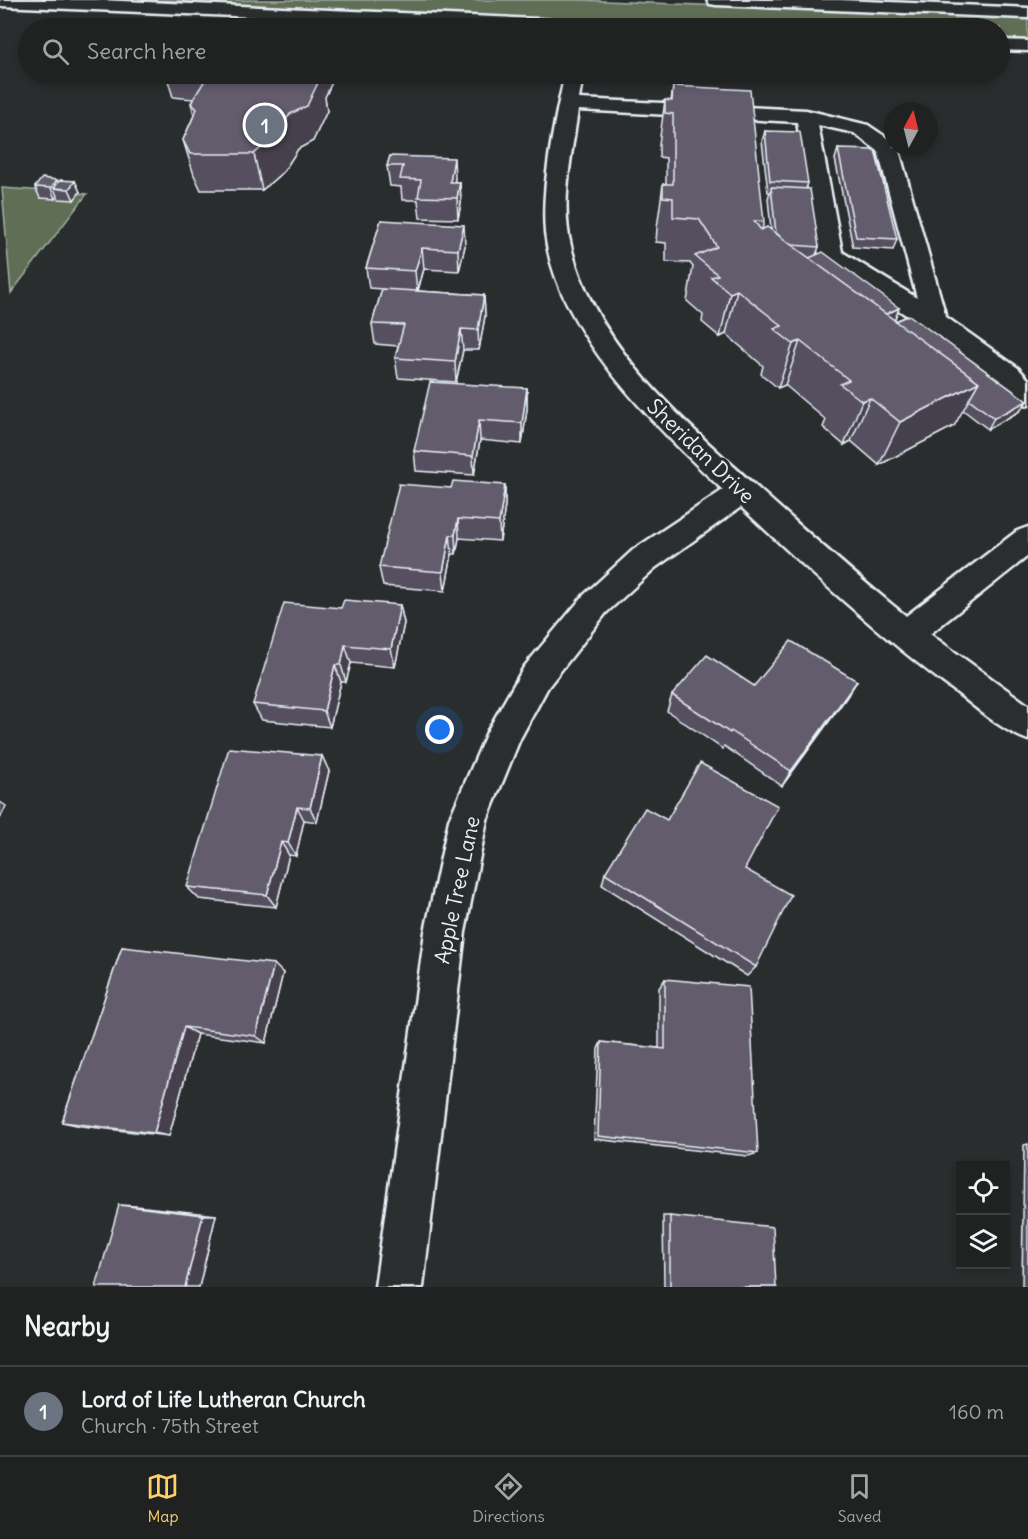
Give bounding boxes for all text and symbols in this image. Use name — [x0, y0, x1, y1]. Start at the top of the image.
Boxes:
search box — [18, 18, 1010, 84]
icon: search — [39, 35, 72, 68]
text: Search here — [87, 37, 206, 65]
pin: 1 — [246, 102, 284, 148]
north arrow — [884, 102, 938, 156]
street label: Sheridan Drive — [641, 393, 761, 509]
your location — [425, 715, 454, 744]
street label: Apple Tree Lane — [428, 814, 486, 966]
map controls — [956, 1161, 1010, 1269]
button: locate — [956, 1161, 1010, 1215]
button: layers — [956, 1215, 1010, 1269]
text: Nearby — [24, 1310, 110, 1343]
text: Lord of Life Lutheran Church — [81, 1385, 366, 1413]
text: 1 — [40, 1399, 47, 1424]
text: 160 m — [949, 1399, 1004, 1424]
text: Church · 75th Street — [81, 1413, 259, 1438]
tab: Map — [146, 1470, 179, 1526]
tab: Directions — [472, 1470, 545, 1526]
tab: Saved — [838, 1470, 882, 1526]

